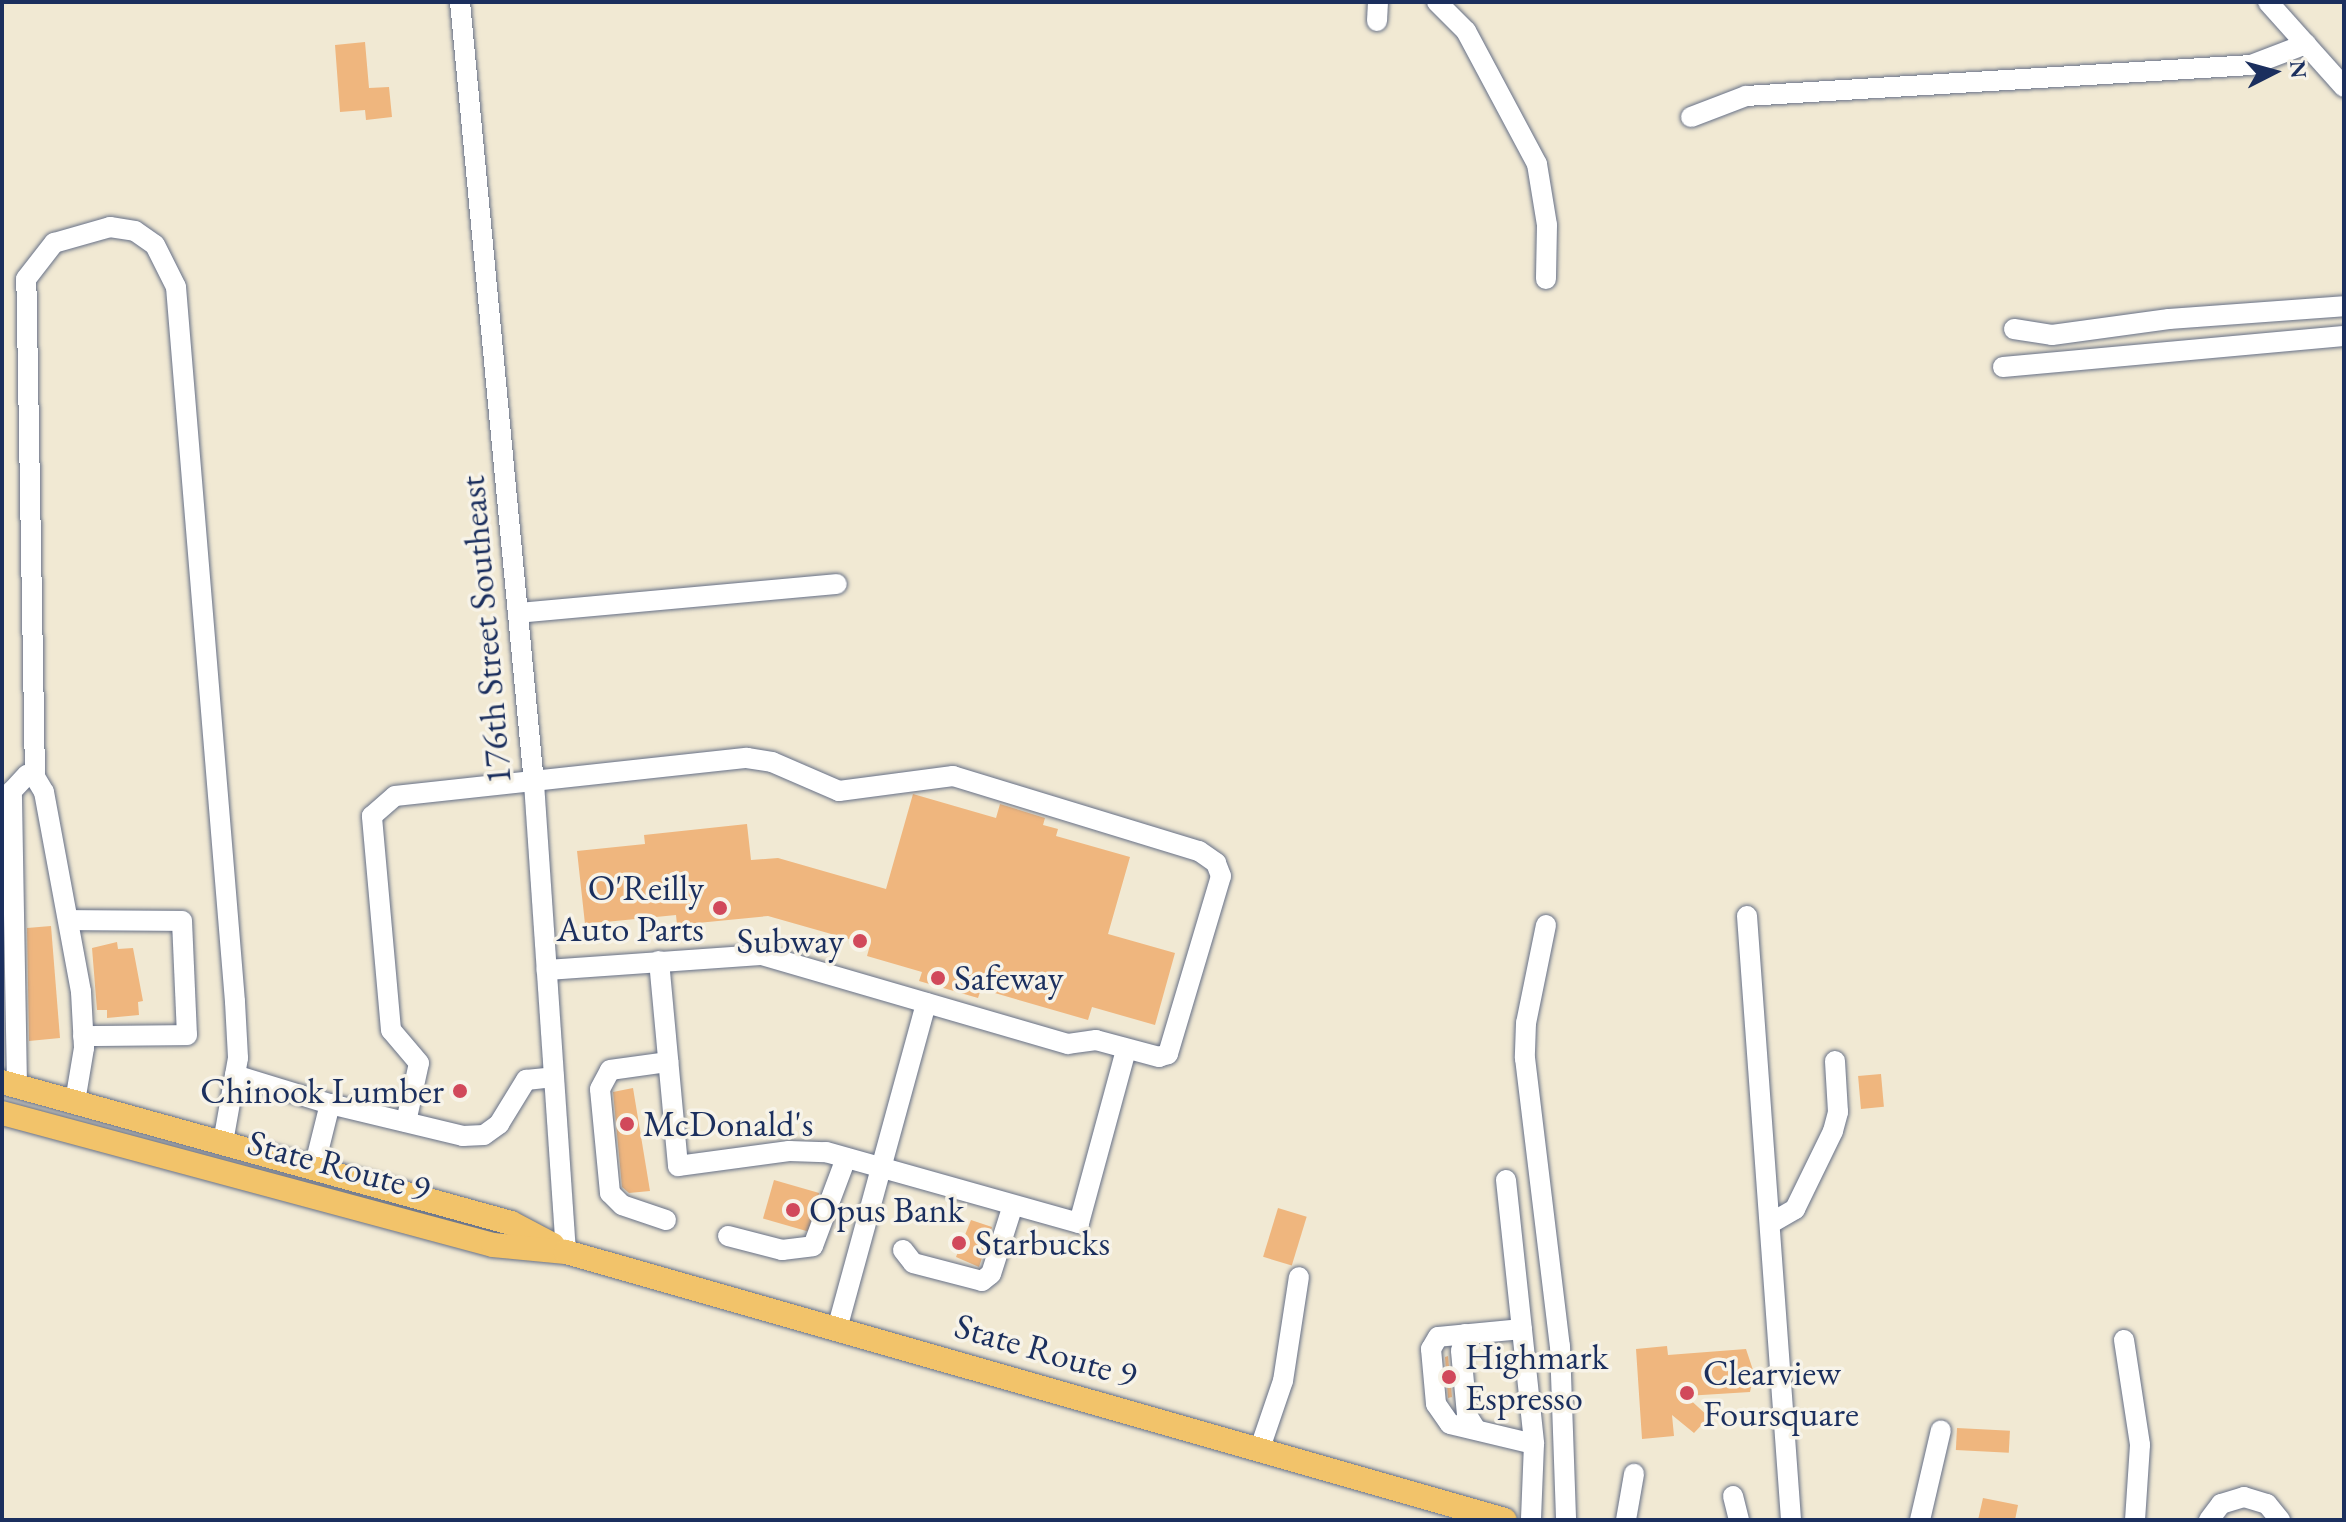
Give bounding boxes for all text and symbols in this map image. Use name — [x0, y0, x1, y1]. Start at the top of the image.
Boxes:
north arrow — [2234, 32, 2314, 112]
text: N — [2283, 59, 2314, 80]
street label: 176th Street Southeast — [450, 474, 520, 786]
place label: O'Reilly Auto Parts — [556, 865, 704, 950]
marker: O'Reilly Auto Parts — [711, 899, 729, 917]
place label: Subway — [736, 919, 844, 963]
marker: Subway — [851, 932, 869, 950]
place label: Safeway — [954, 956, 1064, 1000]
marker: Safeway — [929, 969, 947, 987]
place label: Chinook Lumber — [200, 1069, 444, 1113]
marker: Chinook Lumber — [451, 1082, 469, 1100]
place label: McDonald's — [643, 1102, 813, 1146]
marker: McDonald's — [618, 1115, 636, 1133]
street label: State Route 9 — [243, 1120, 435, 1210]
place label: Opus Bank — [809, 1188, 964, 1232]
marker: Opus Bank — [784, 1201, 802, 1219]
place label: Starbucks — [975, 1221, 1110, 1265]
marker: Starbucks — [950, 1234, 968, 1252]
street label: State Route 9 — [950, 1303, 1142, 1397]
place label: Highmark Espresso — [1465, 1334, 1608, 1419]
place label: Clearview Foursquare — [1703, 1350, 1859, 1435]
marker: Highmark Espresso — [1440, 1368, 1458, 1386]
marker: Clearview Foursquare — [1678, 1384, 1696, 1402]

